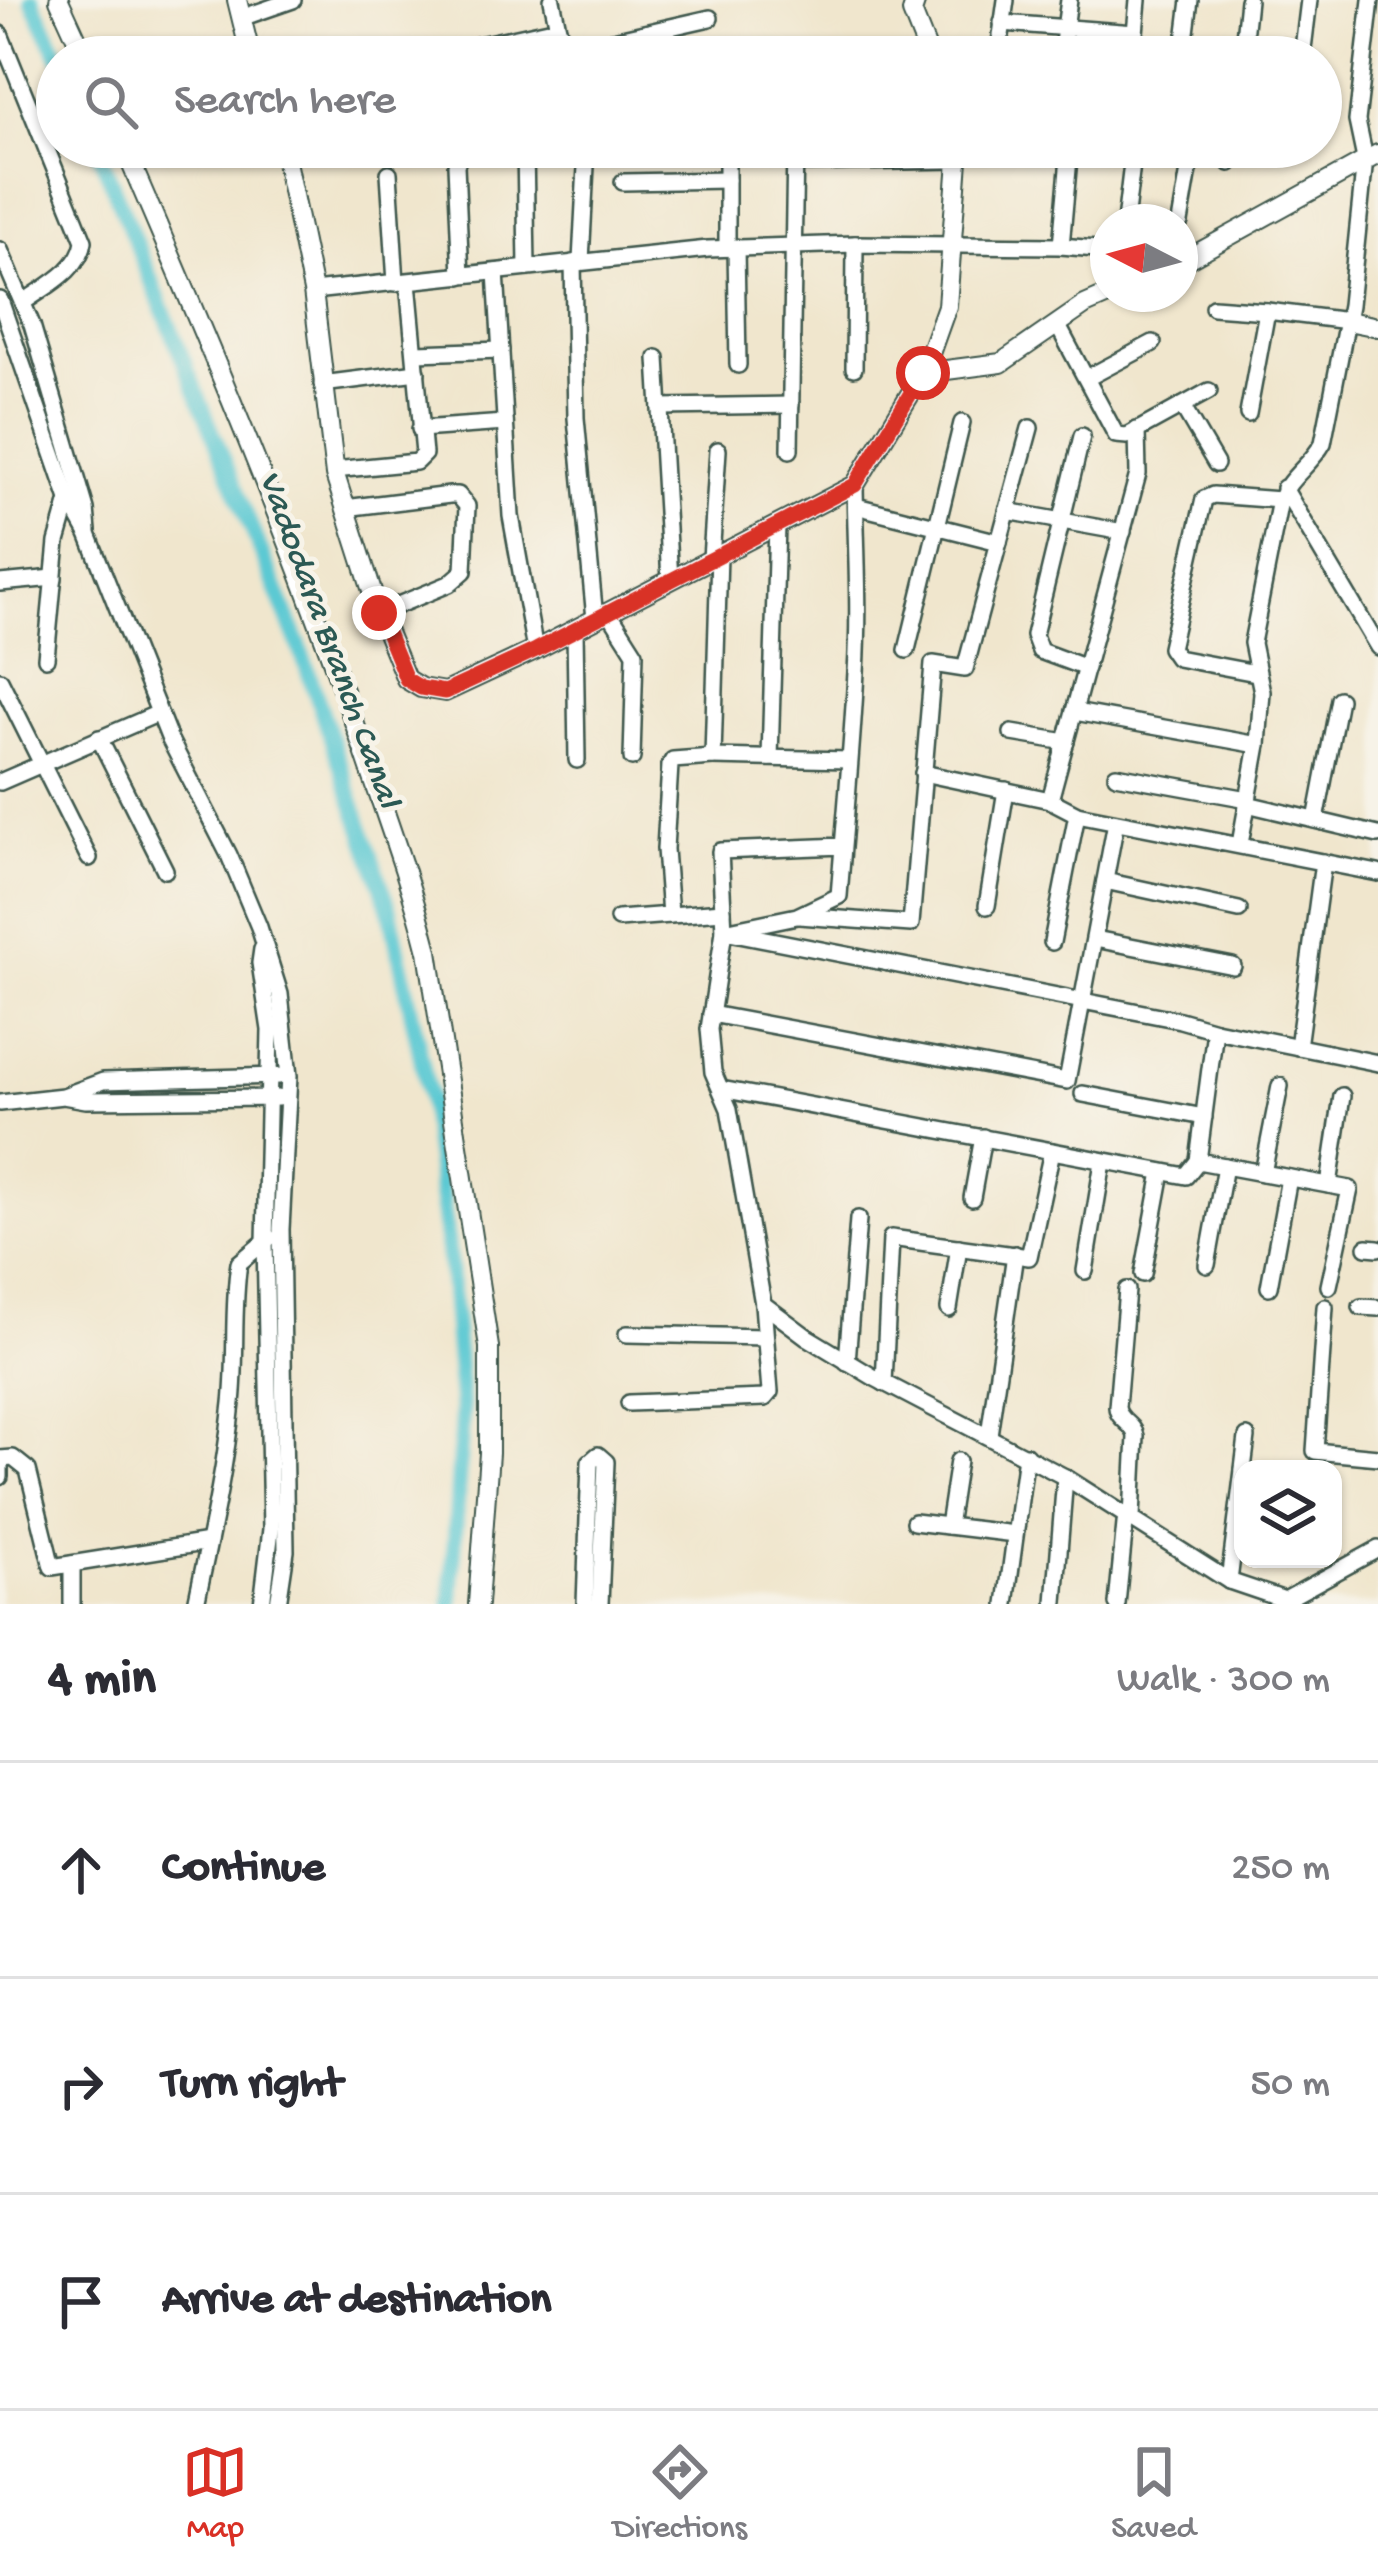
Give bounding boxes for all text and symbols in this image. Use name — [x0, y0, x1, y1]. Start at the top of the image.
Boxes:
search box — [36, 36, 1342, 168]
icon: search — [78, 69, 144, 135]
text: Search here — [174, 76, 396, 129]
north arrow — [1090, 204, 1198, 312]
route start — [896, 346, 950, 400]
water label: Vadodara Branch Canal — [246, 466, 409, 816]
route end — [352, 586, 406, 640]
map controls — [1234, 1460, 1342, 1568]
button: layers — [1234, 1460, 1342, 1568]
text: 4 min — [48, 1652, 156, 1712]
text: Walk · 300 m — [1117, 1659, 1330, 1705]
icon: ahead — [48, 1837, 114, 1903]
text: Continue — [162, 1843, 325, 1896]
text: 250 m — [1231, 1847, 1330, 1893]
icon: right — [48, 2053, 114, 2119]
text: Turn right — [162, 2059, 342, 2112]
text: 50 m — [1250, 2063, 1330, 2109]
icon: arrive — [48, 2269, 114, 2335]
text: Arrive at destination — [162, 2275, 551, 2328]
tab: Map — [182, 2439, 248, 2549]
tab: Directions — [613, 2439, 747, 2549]
tab: Saved — [1111, 2439, 1196, 2549]

